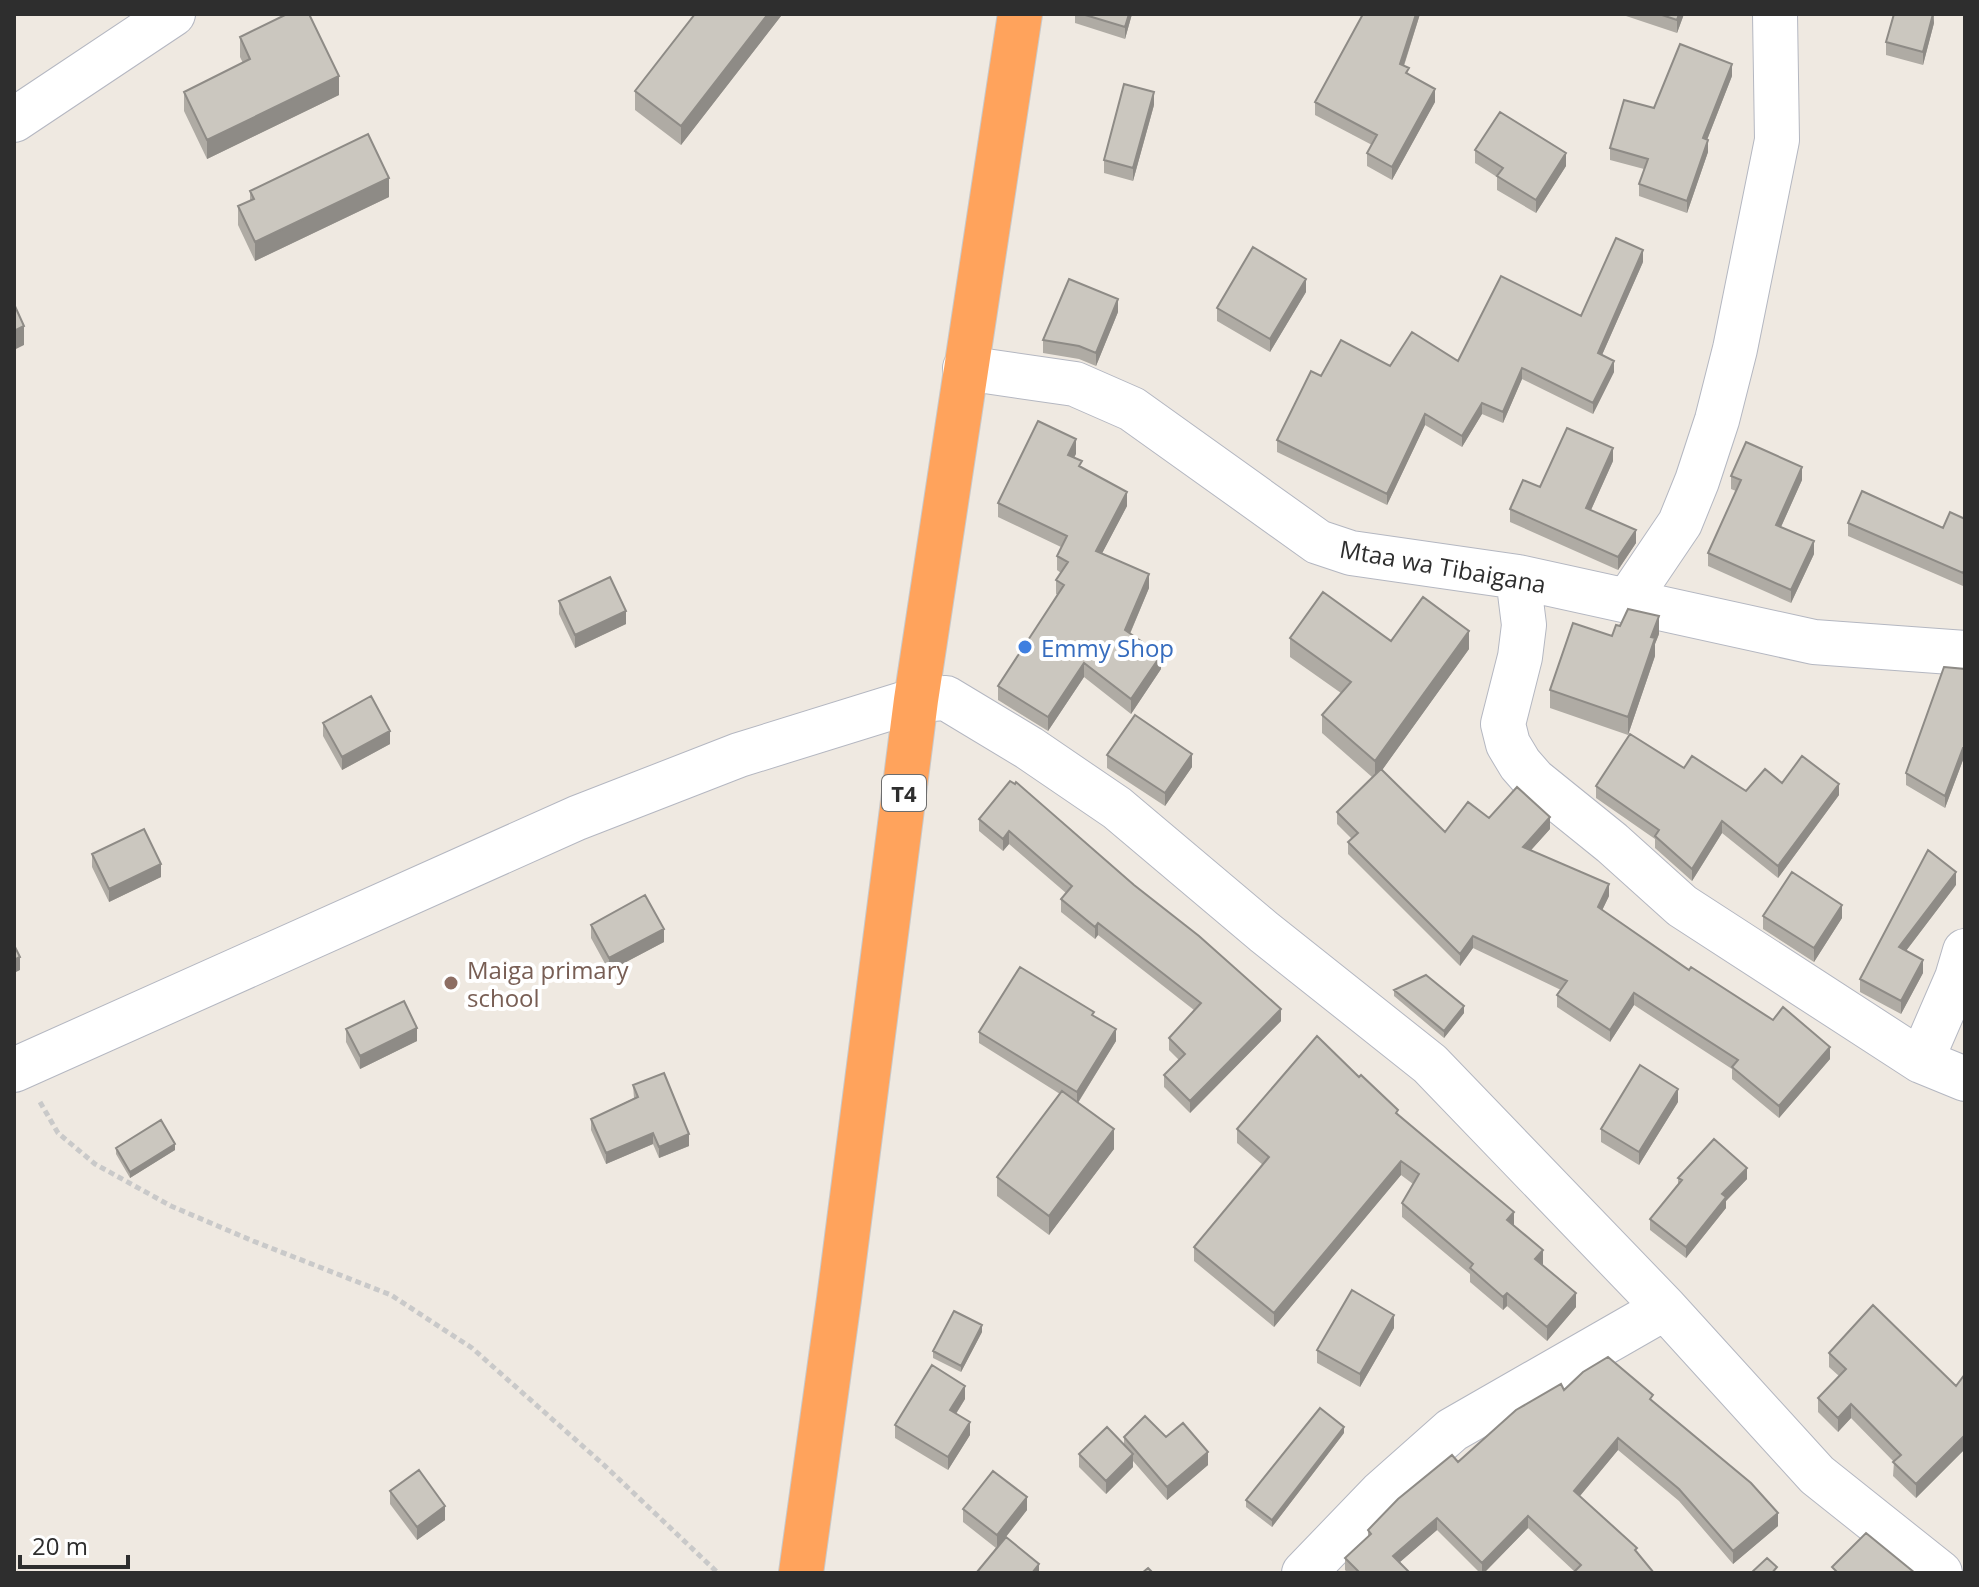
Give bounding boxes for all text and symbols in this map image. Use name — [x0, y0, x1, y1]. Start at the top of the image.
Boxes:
street label: Mtaa wa Tibaigana — [1337, 532, 1549, 600]
place label: Emmy Shop — [1041, 631, 1174, 664]
marker: Emmy Shop — [1016, 638, 1034, 656]
road number: T4 — [882, 775, 926, 811]
place label: Maiga primary school — [467, 953, 629, 1014]
marker: Maiga primary school — [442, 974, 460, 992]
scale bar — [20, 1519, 128, 1569]
text: 20 m — [32, 1529, 88, 1562]

